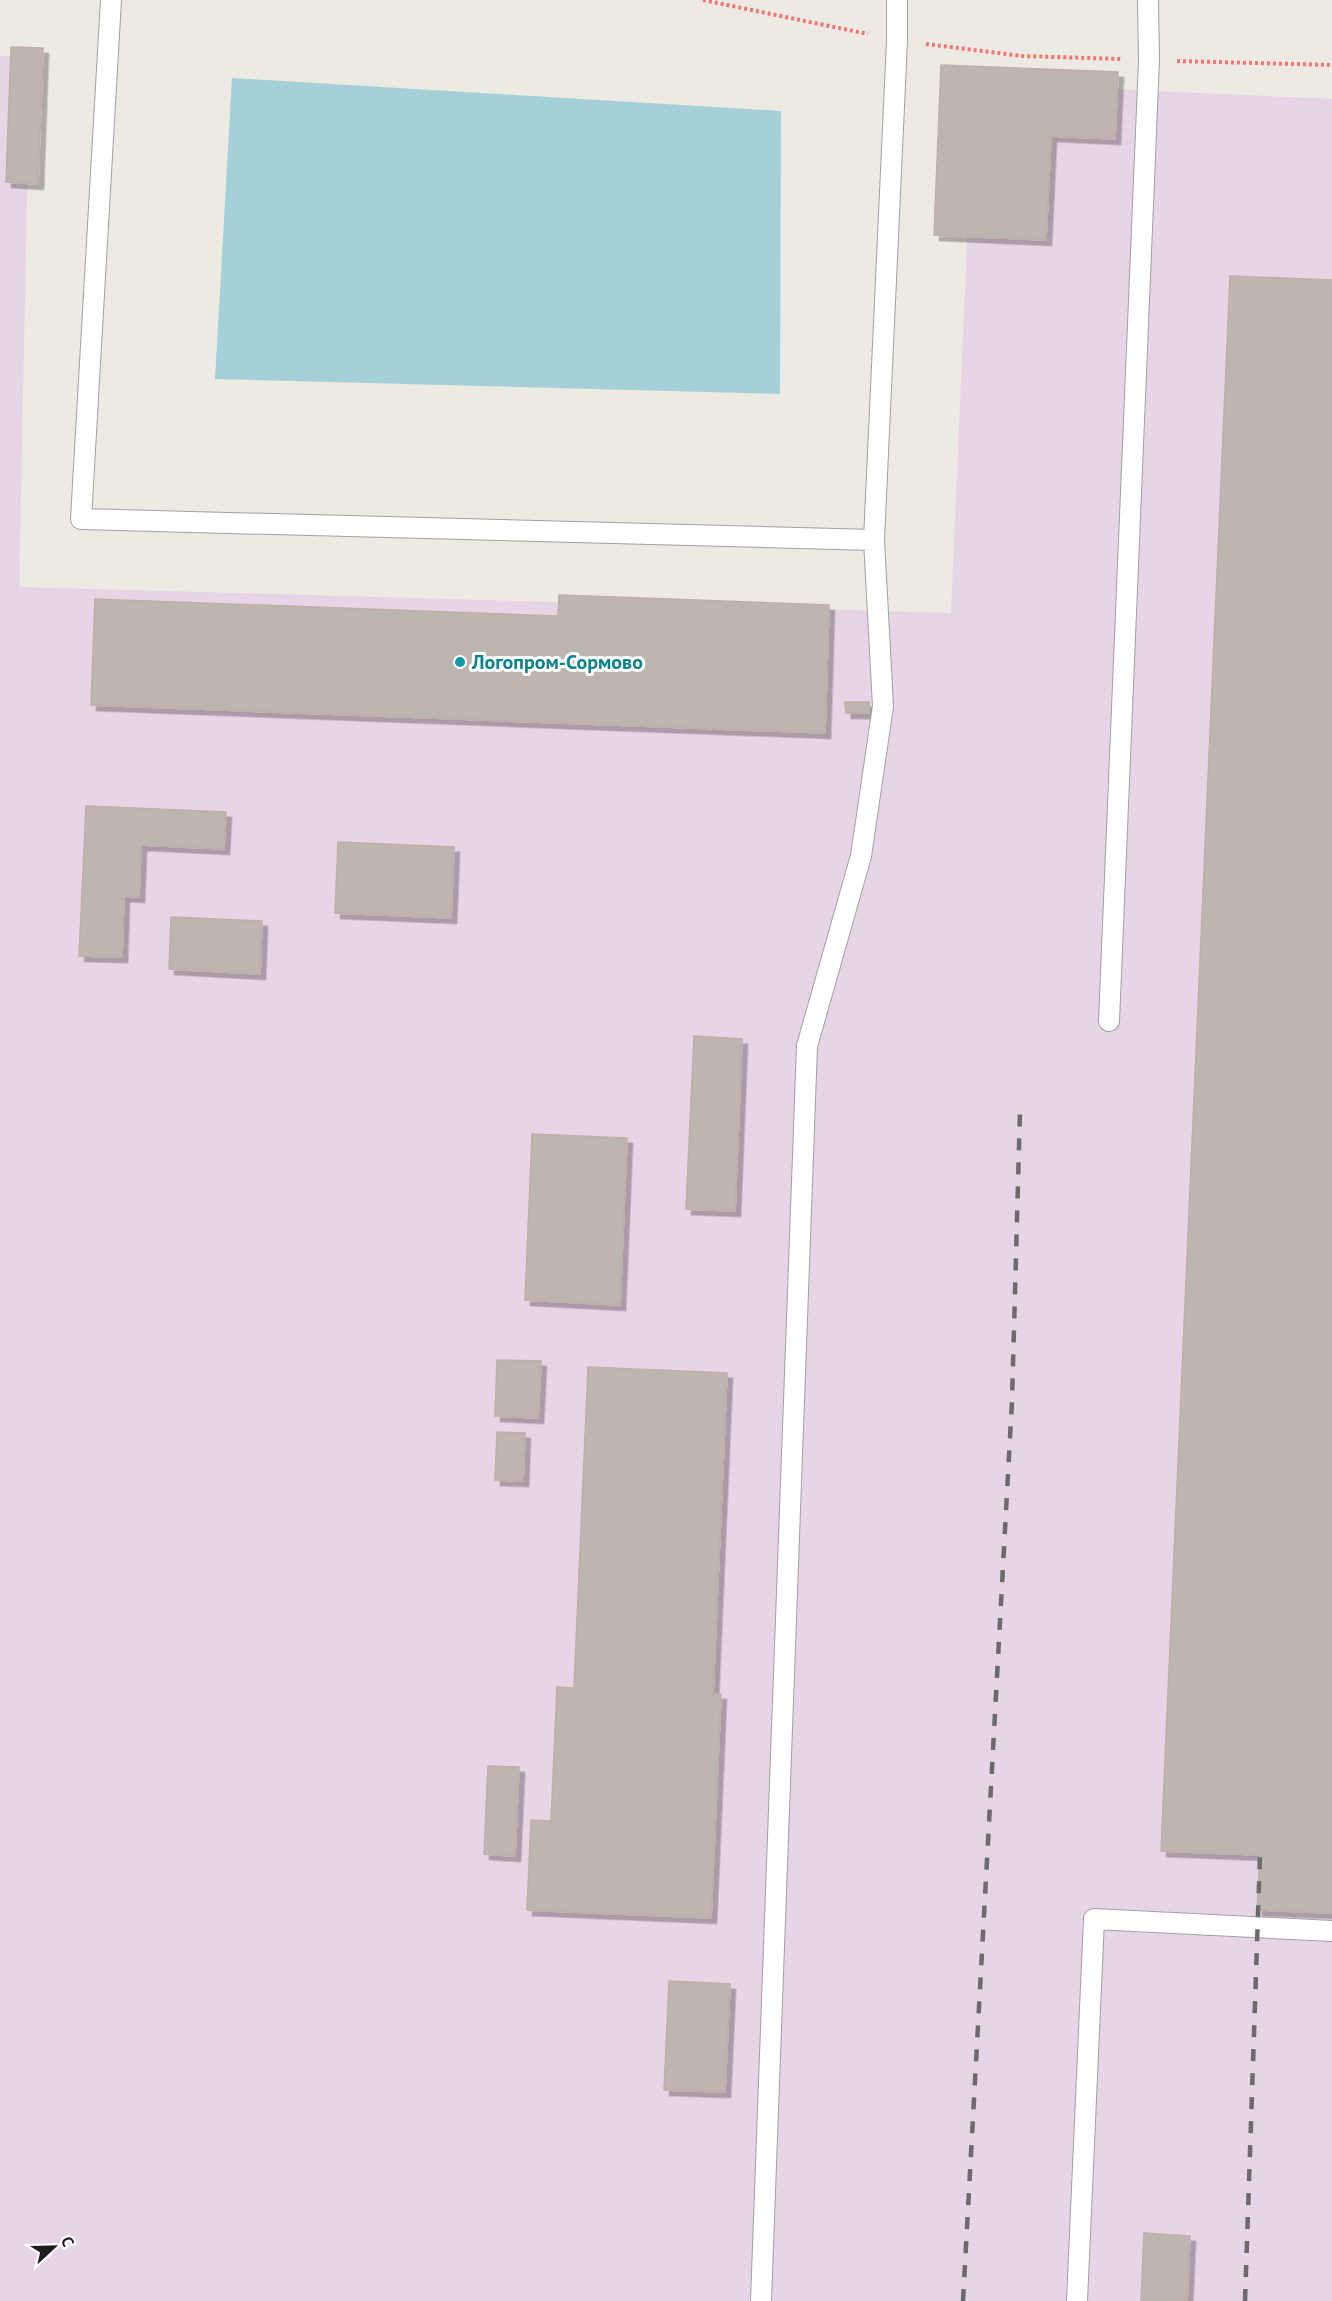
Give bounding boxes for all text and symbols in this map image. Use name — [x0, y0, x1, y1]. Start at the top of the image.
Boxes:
place label: Логопром-Сормово — [471, 649, 643, 675]
marker: Логопром-Сормово — [453, 655, 467, 669]
north arrow — [24, 2217, 84, 2277]
text: С — [57, 2233, 79, 2249]

